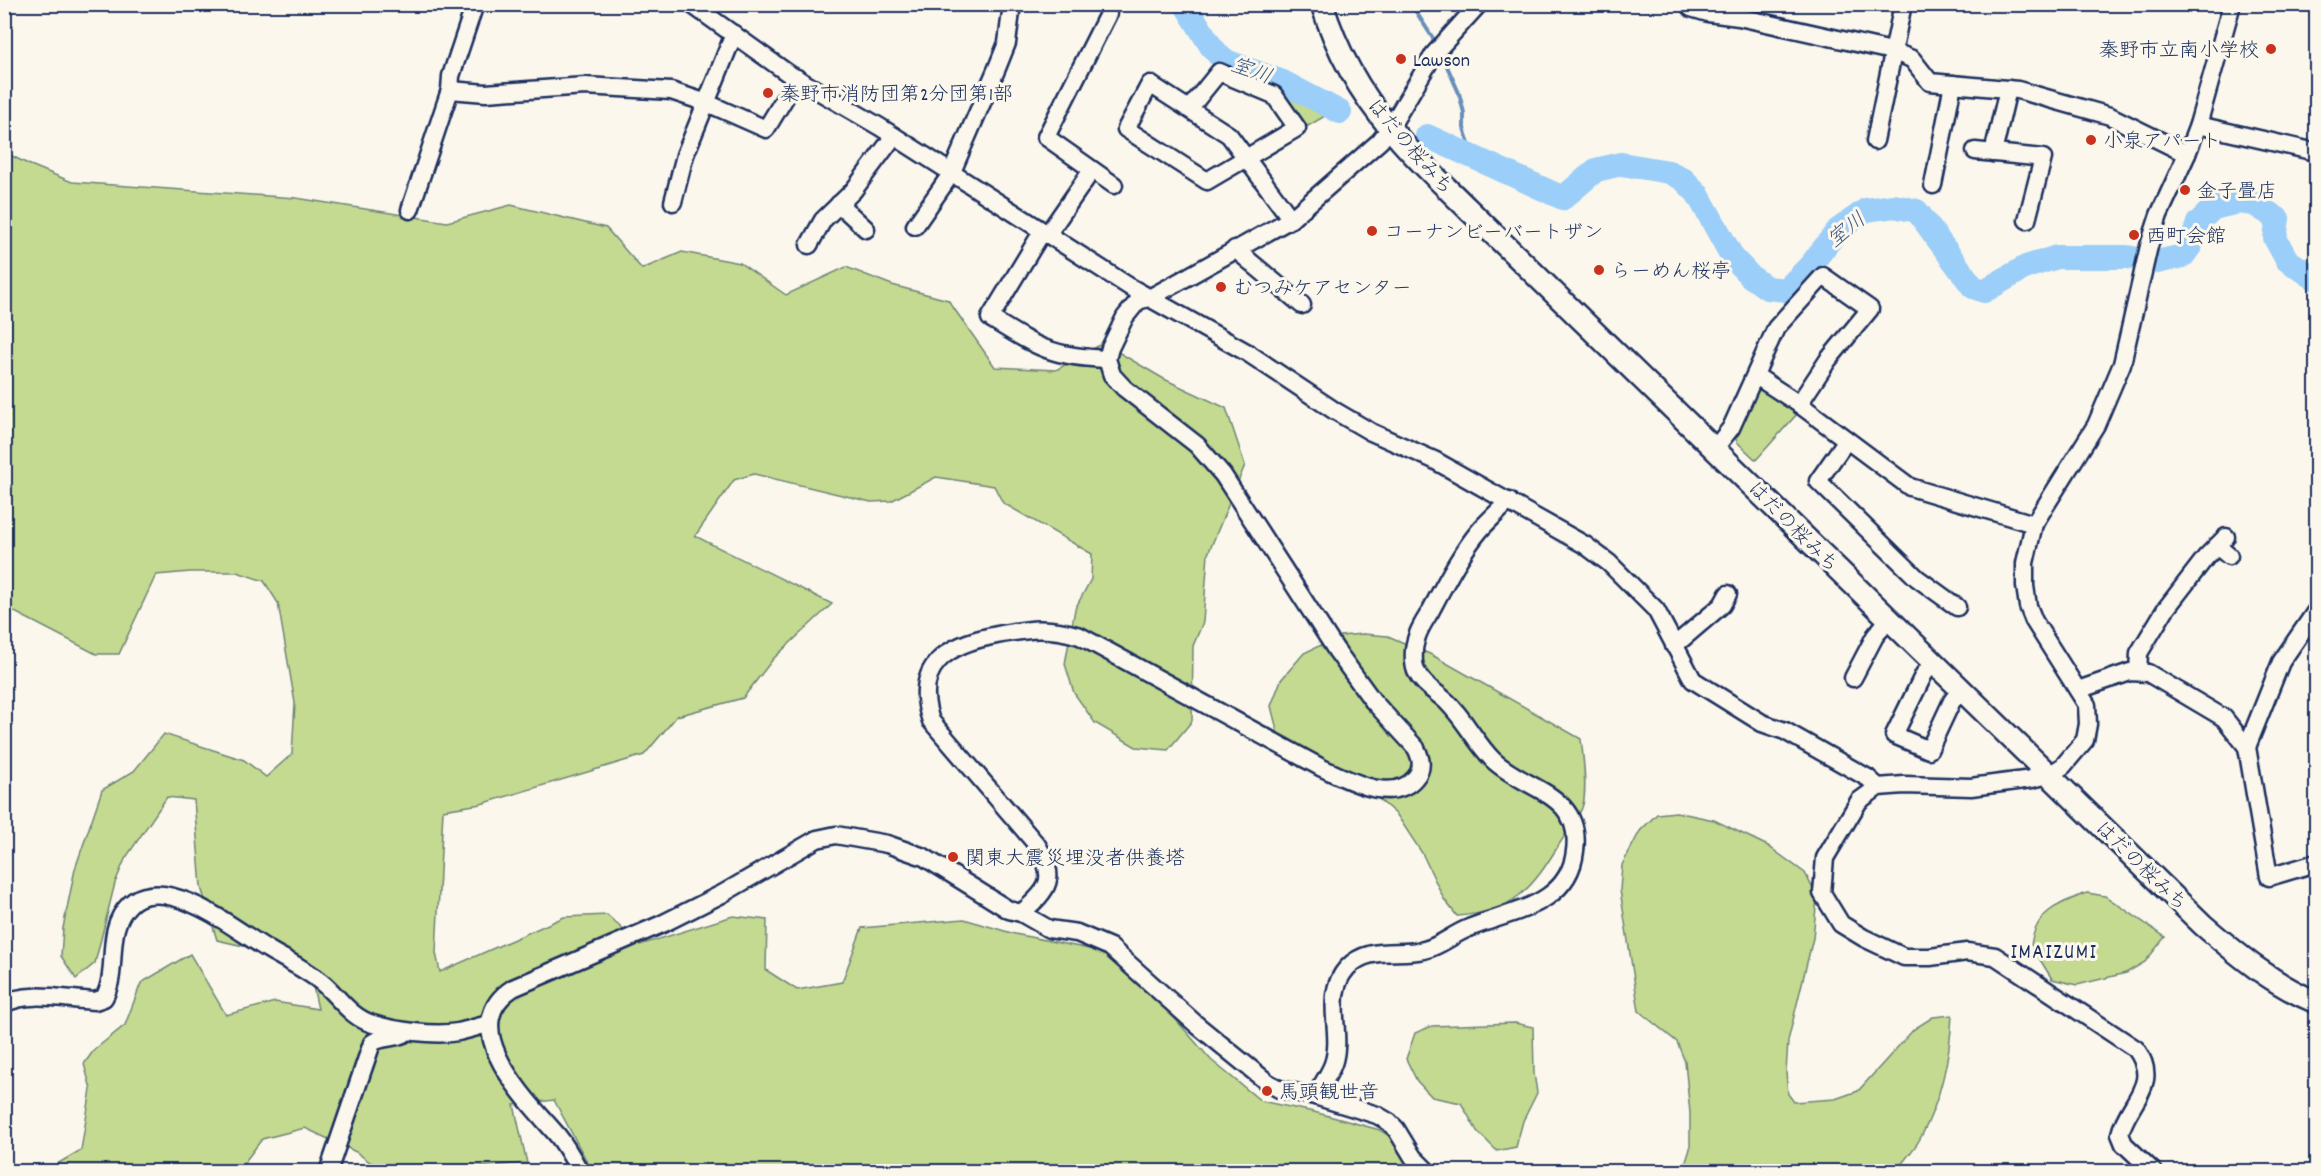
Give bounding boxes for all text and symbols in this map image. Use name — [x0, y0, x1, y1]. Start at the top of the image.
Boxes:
place label: 秦野市立南小学校 — [2099, 38, 2259, 66]
marker: 秦野市立南小学校 — [2264, 42, 2278, 56]
place label: Lawson — [1413, 48, 1470, 76]
water label: 室川 — [1226, 52, 1276, 94]
marker: Lawson — [1394, 52, 1408, 66]
place label: 秦野市消防団第2分団第1部 — [780, 82, 1013, 110]
marker: 秦野市消防団第2分団第1部 — [761, 86, 775, 100]
street label: はだの桜みち — [1359, 94, 1458, 202]
place label: 小泉アパート — [2103, 129, 2222, 157]
marker: 小泉アパート — [2084, 133, 2098, 147]
place label: 金子畳店 — [2197, 179, 2277, 207]
marker: 金子畳店 — [2178, 183, 2192, 197]
water label: 室川 — [1822, 206, 1874, 256]
place label: コーナンビーバートザン — [1384, 220, 1603, 248]
marker: コーナンビーバートザン — [1365, 224, 1379, 238]
place label: 西町会館 — [2146, 224, 2226, 252]
marker: 西町会館 — [2127, 228, 2141, 242]
place label: らーめん桜亭 — [1611, 259, 1731, 287]
marker: らーめん桜亭 — [1592, 263, 1606, 277]
place label: むつみケアセンター — [1233, 276, 1412, 304]
marker: むつみケアセンター — [1214, 280, 1228, 294]
street label: はだの桜みち — [1740, 476, 1844, 580]
street label: はだの桜みち — [2087, 816, 2193, 919]
place label: 関東大震災埋没者供養塔 — [965, 846, 1185, 874]
marker: 関東大震災埋没者供養塔 — [946, 850, 960, 864]
district label: IMAIZUMI — [2011, 939, 2098, 969]
place label: 馬頭観世音 — [1279, 1080, 1379, 1108]
marker: 馬頭観世音 — [1260, 1084, 1274, 1098]

